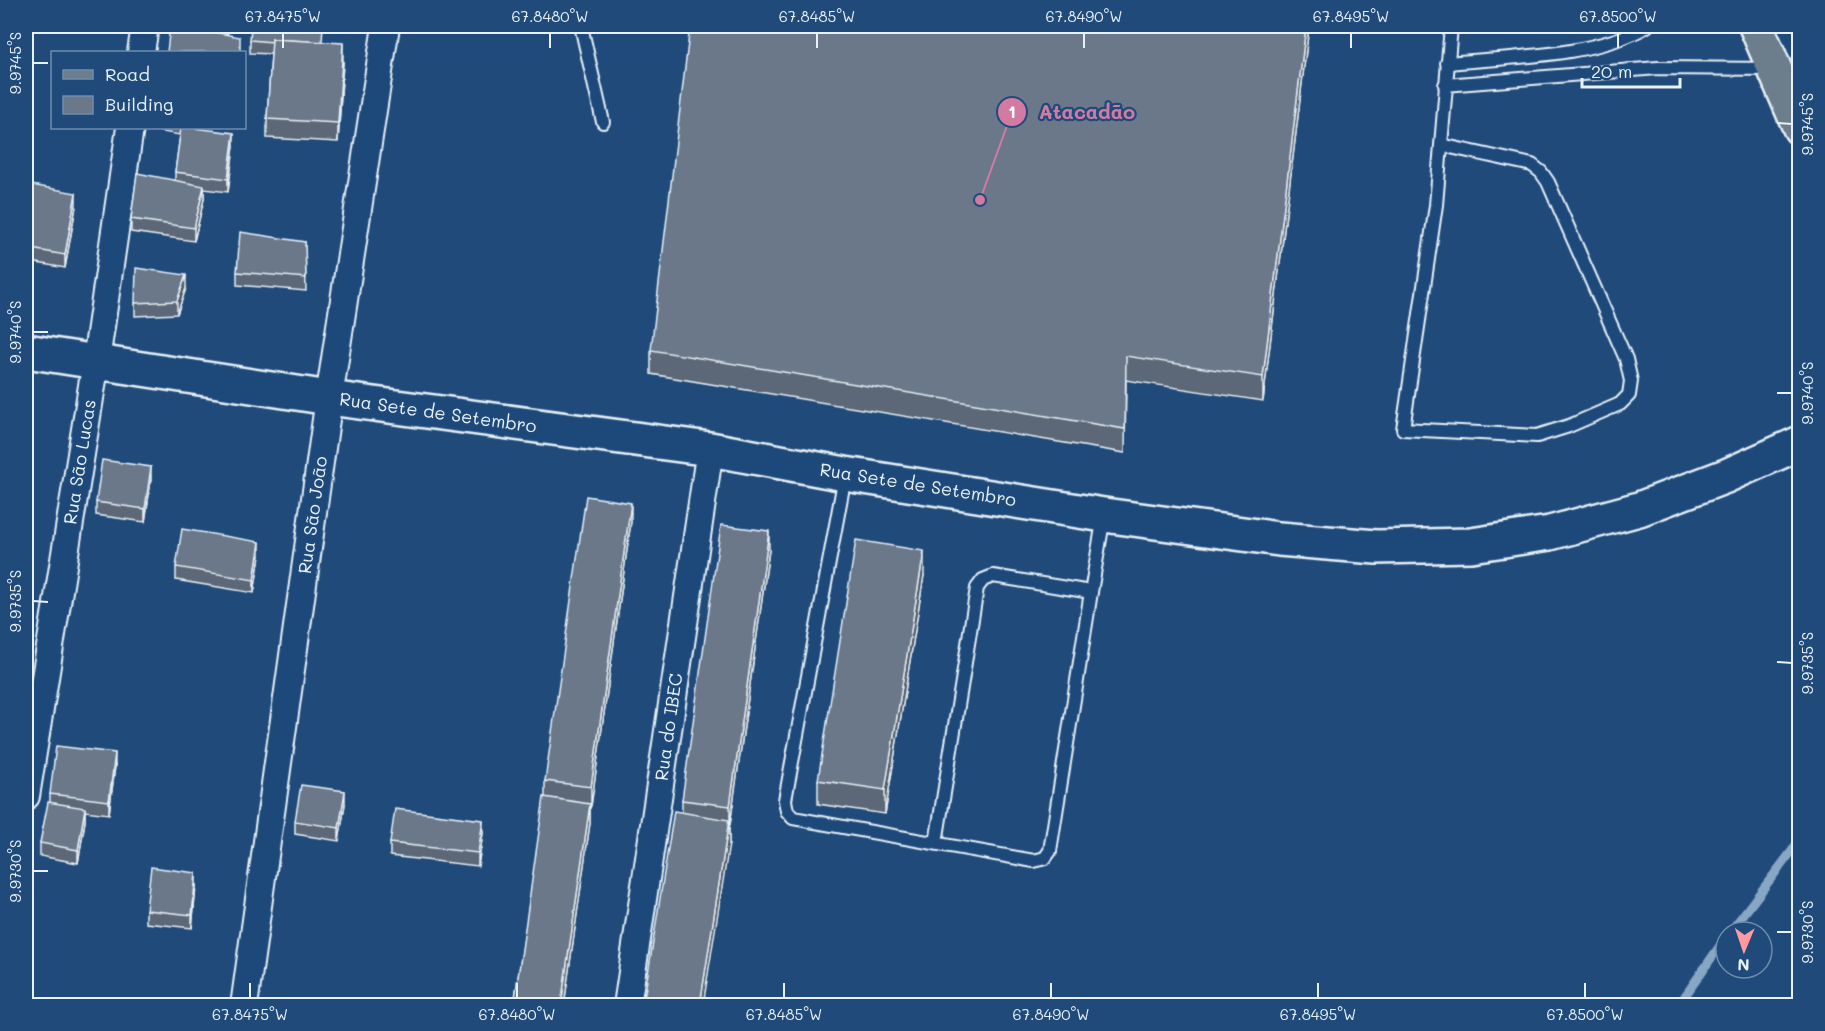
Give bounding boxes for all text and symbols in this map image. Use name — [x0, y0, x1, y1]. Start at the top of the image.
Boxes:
text: 67.8475°W — [245, 6, 321, 26]
text: 67.8480°W — [512, 6, 589, 26]
text: 67.8485°W — [779, 6, 855, 26]
text: 67.8490°W — [1046, 6, 1122, 26]
text: 67.8495°W — [1313, 6, 1389, 26]
text: 67.8500°W — [1579, 6, 1657, 26]
text: 9.9745°S — [5, 32, 25, 94]
legend — [51, 51, 246, 129]
scale bar — [1582, 51, 1680, 89]
text: 20 m — [1591, 59, 1632, 83]
text: Road — [105, 62, 150, 86]
text: Building — [105, 92, 173, 116]
callout: Atacadão — [997, 93, 1148, 131]
text: 9.9745°S — [1797, 93, 1817, 155]
text: Atacadão — [1039, 98, 1135, 124]
text: 1 — [1008, 99, 1016, 123]
text: 9.9740°S — [5, 301, 25, 363]
text: 9.9740°S — [1797, 362, 1817, 424]
street label: Rua Sete de Setembro — [338, 386, 538, 438]
street label: Rua São Lucas — [57, 398, 101, 526]
street label: Rua São João — [292, 454, 332, 575]
street label: Rua Sete de Setembro — [818, 457, 1018, 511]
text: 9.9735°S — [5, 570, 25, 632]
text: 9.9735°S — [1797, 632, 1817, 694]
street label: Rua do IBEC — [649, 671, 687, 782]
text: 9.9730°S — [5, 840, 25, 902]
text: 9.9730°S — [1797, 901, 1817, 963]
north arrow — [1714, 920, 1774, 980]
text: N — [1737, 955, 1750, 976]
text: 67.8475°W — [212, 1004, 288, 1024]
text: 67.8480°W — [479, 1004, 556, 1024]
text: 67.8485°W — [746, 1004, 822, 1024]
text: 67.8490°W — [1013, 1004, 1089, 1024]
text: 67.8495°W — [1280, 1004, 1356, 1024]
text: 67.8500°W — [1546, 1004, 1624, 1024]

